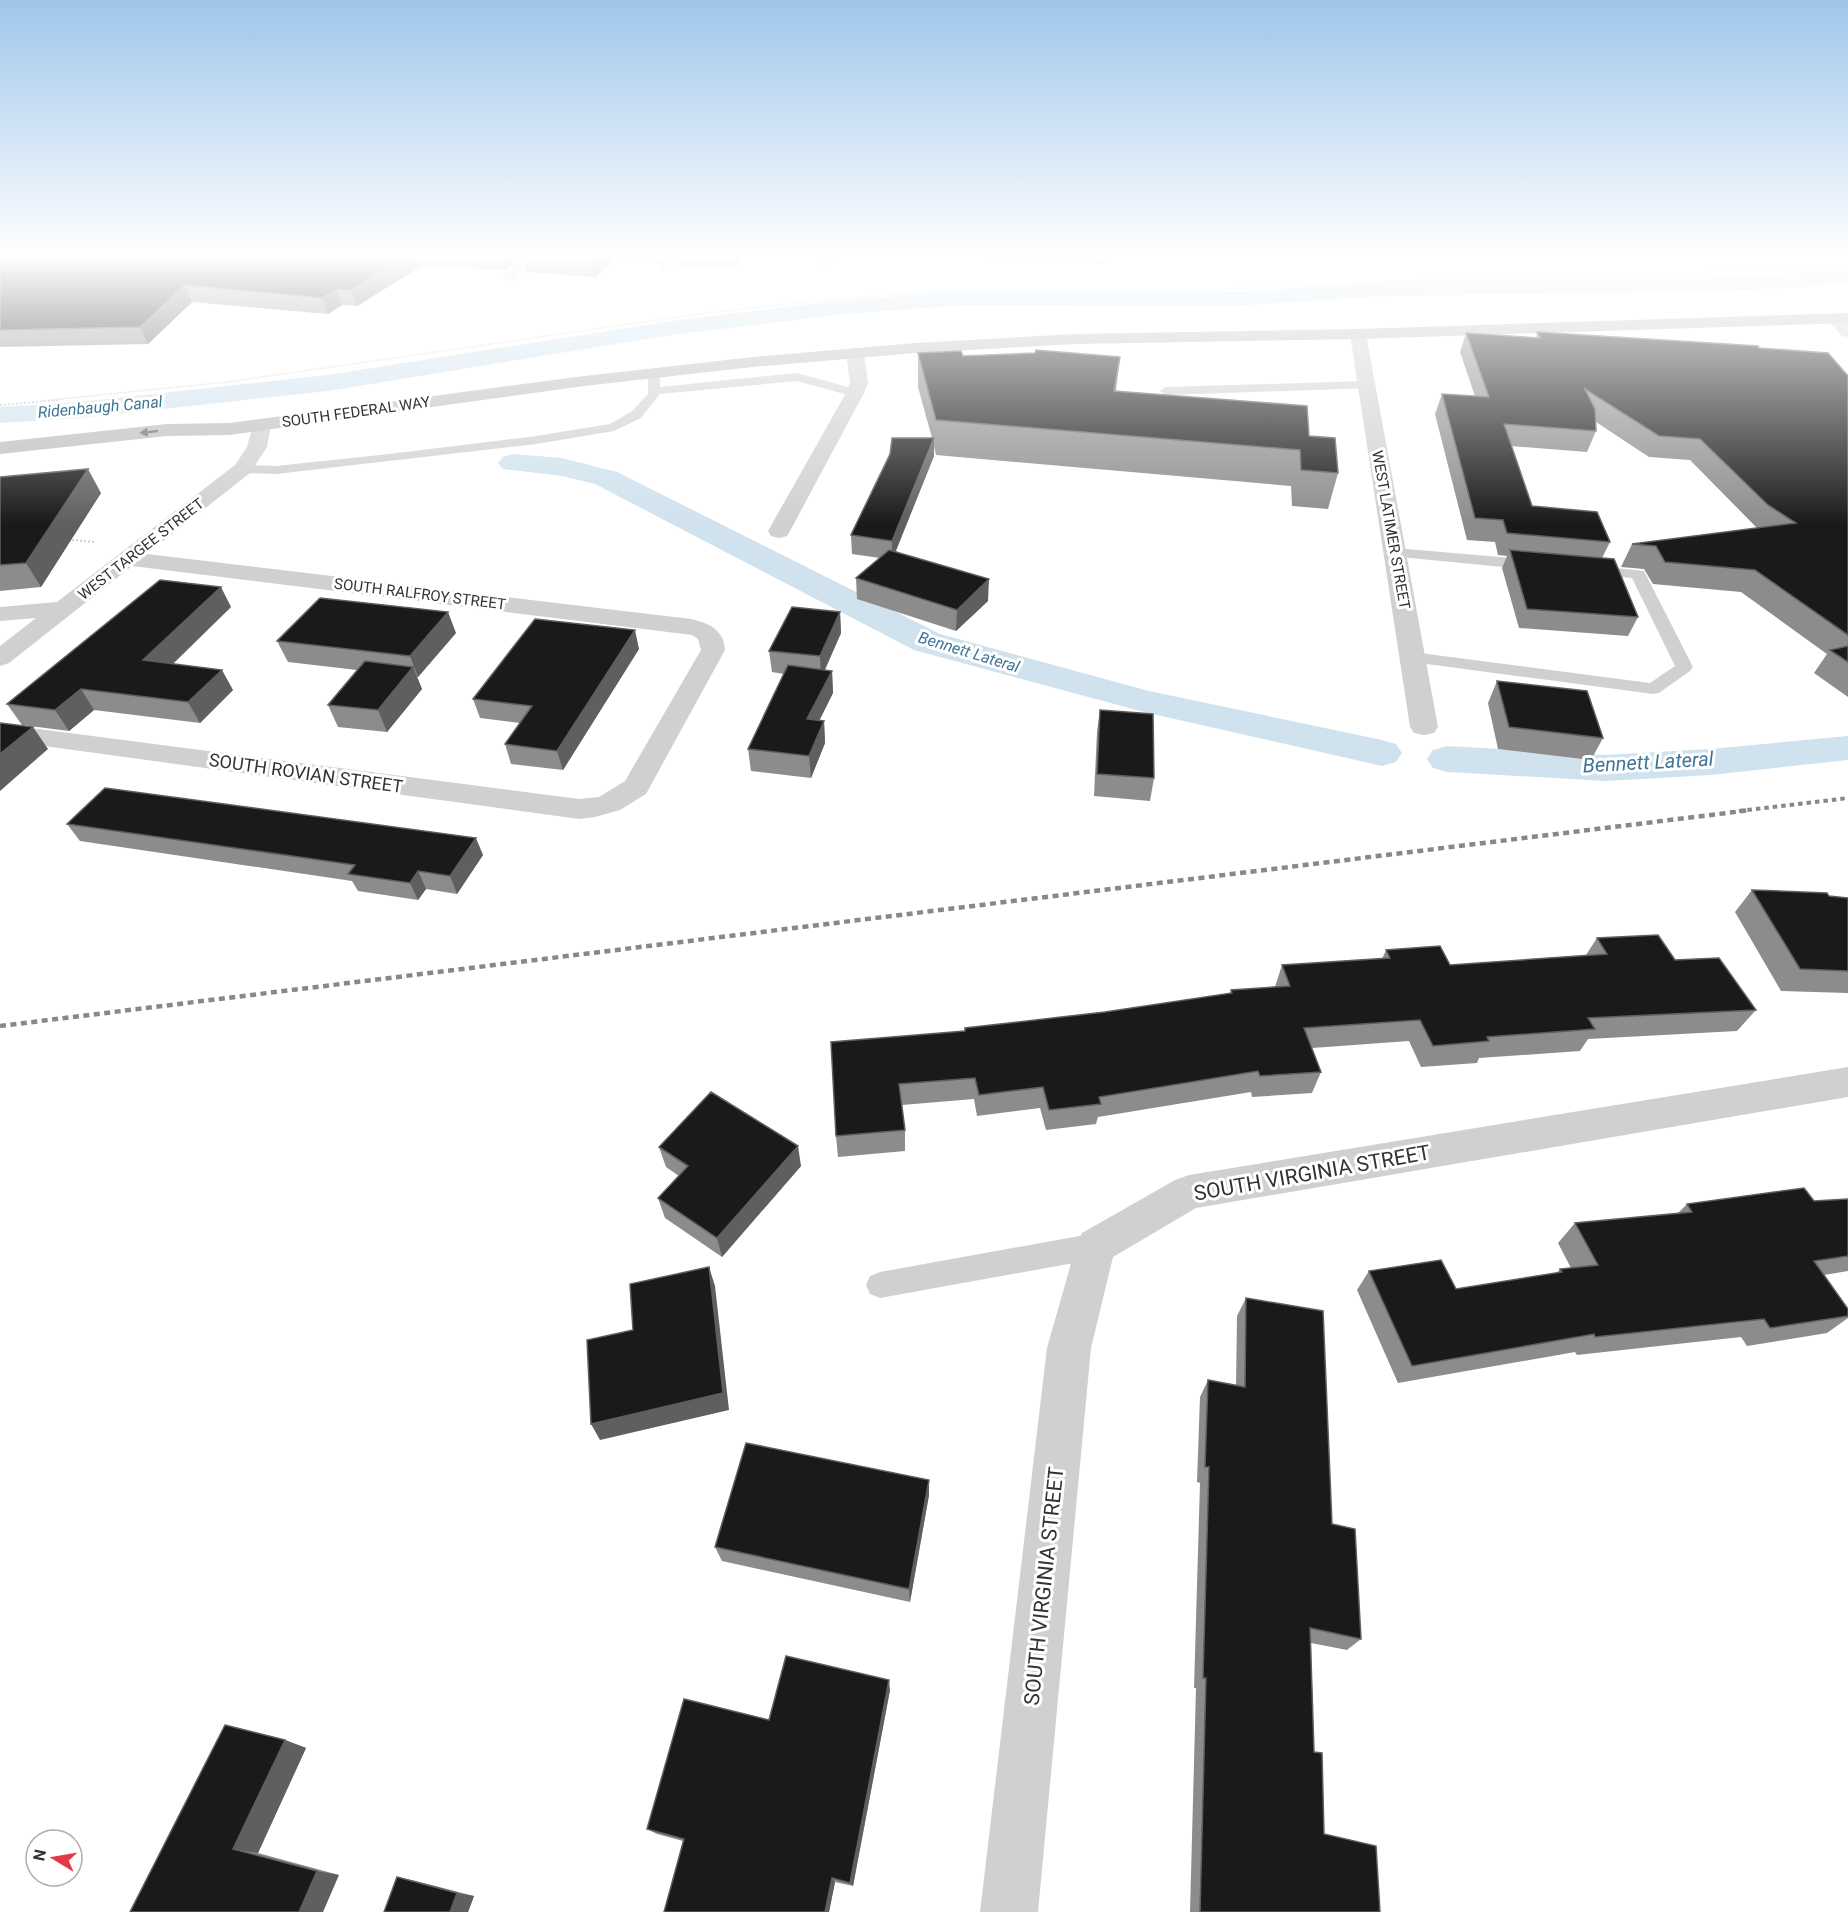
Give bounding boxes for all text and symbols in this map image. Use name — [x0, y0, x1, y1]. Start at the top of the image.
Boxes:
water label: Ridenbaugh Canal — [37, 392, 163, 422]
street label: SOUTH FEDERAL WAY — [281, 393, 431, 431]
one-way arrow — [140, 427, 159, 437]
street label: WEST LATIMER STREET — [1368, 449, 1414, 611]
street label: WEST TARGEE STREET — [75, 494, 207, 604]
street label: SOUTH RALFROY STREET — [333, 575, 507, 613]
water label: Bennett Lateral — [916, 628, 1022, 676]
water label: Bennett Lateral — [1582, 747, 1714, 777]
street label: SOUTH ROVIAN STREET — [208, 749, 405, 797]
street label: SOUTH VIRGINIA STREET — [1192, 1140, 1433, 1206]
street label: SOUTH VIRGINIA STREET — [1020, 1465, 1069, 1706]
north arrow — [24, 1828, 84, 1888]
text: N — [29, 1848, 50, 1863]

